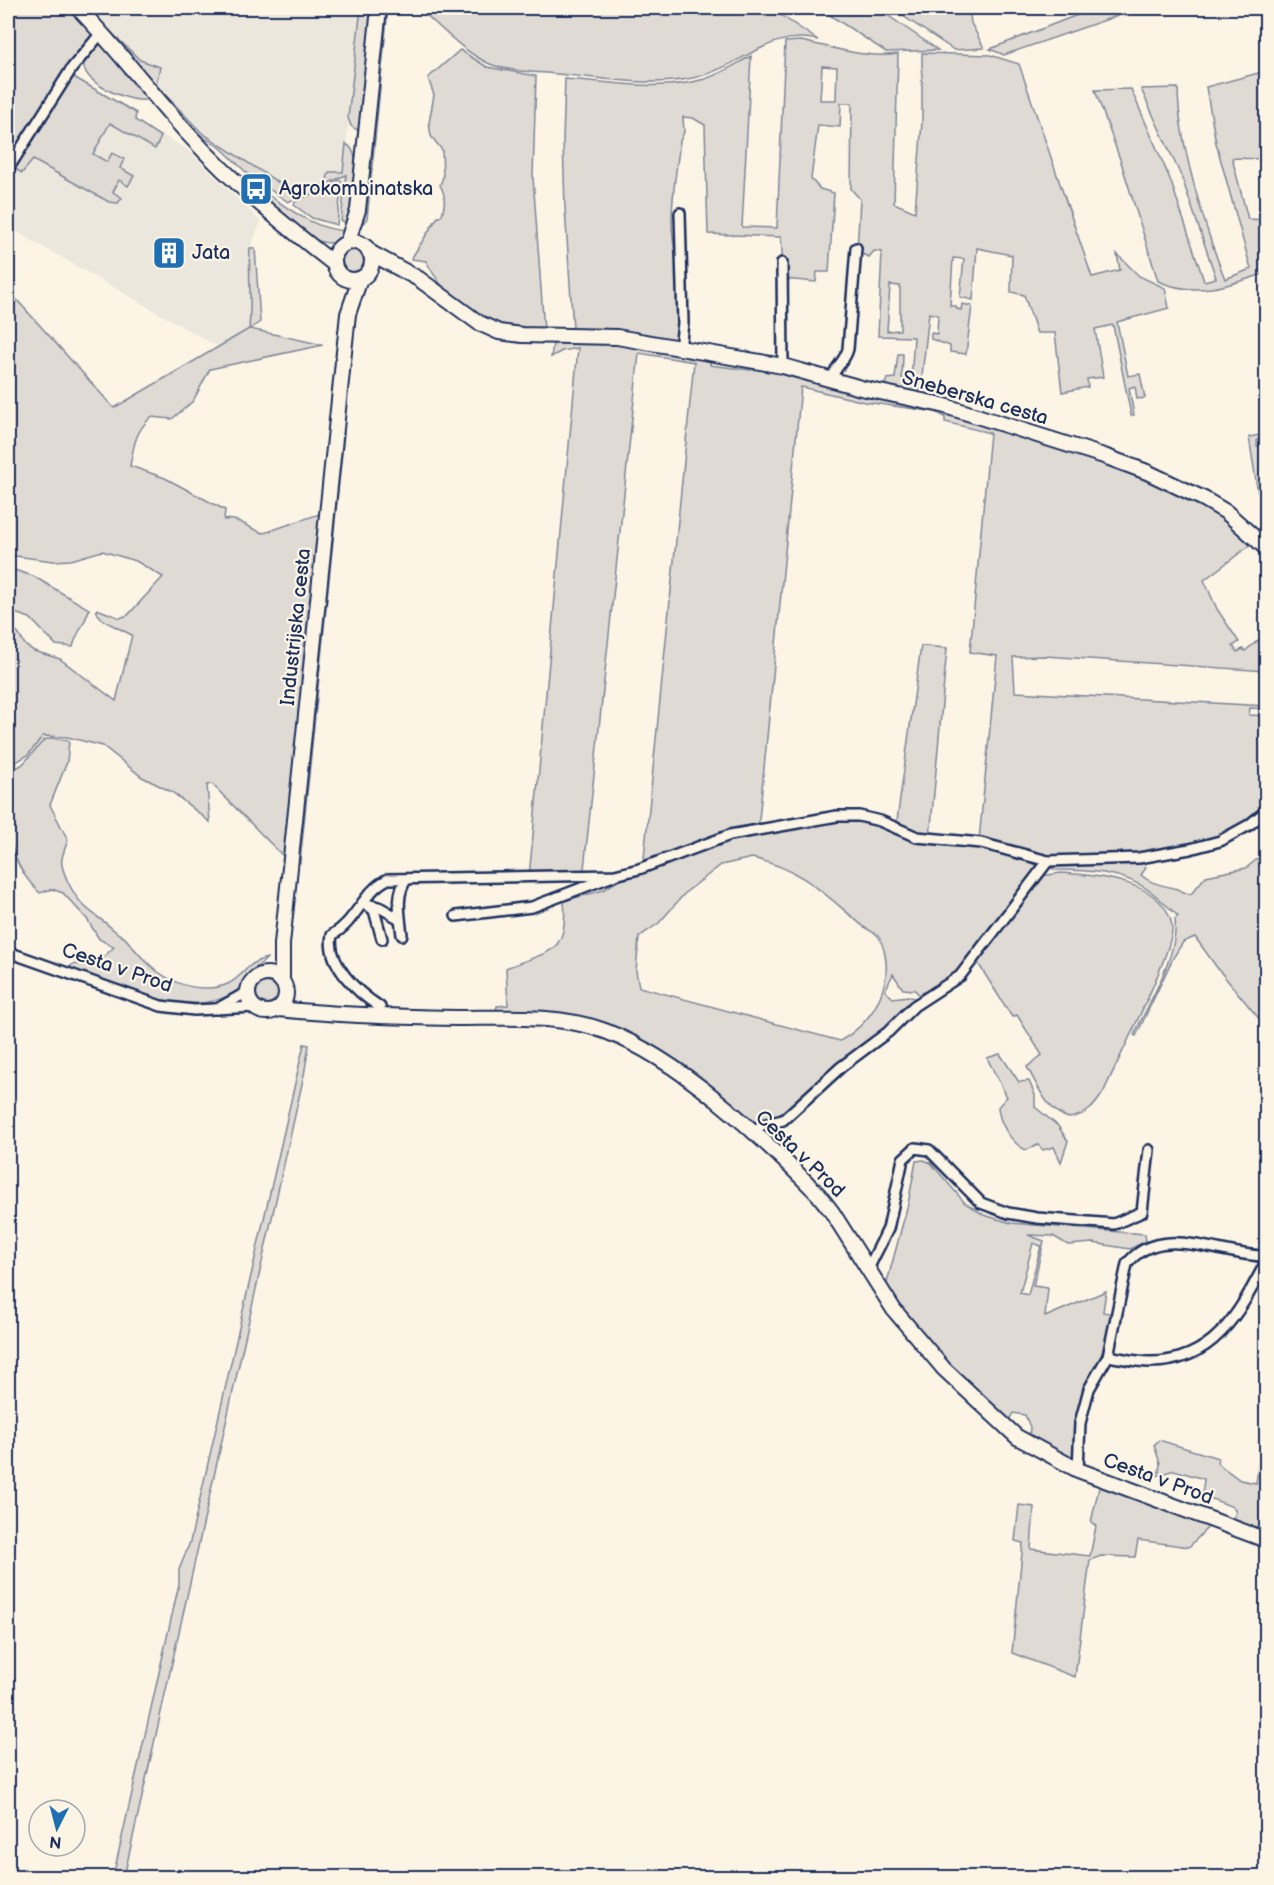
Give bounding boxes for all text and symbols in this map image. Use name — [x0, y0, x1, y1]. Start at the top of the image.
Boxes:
bus stop icon: Agrokombinatska — [238, 171, 274, 207]
place label: Agrokombinatska — [279, 177, 433, 201]
building icon: Jata — [151, 235, 187, 271]
place label: Jata — [192, 241, 230, 265]
street label: Sneberska cesta — [899, 366, 1051, 430]
street label: Industrijska cesta — [276, 547, 316, 707]
street label: Cesta v Prod — [59, 938, 175, 998]
street label: Cesta v Prod — [750, 1105, 850, 1203]
street label: Cesta v Prod — [1100, 1448, 1216, 1510]
north arrow — [27, 1798, 87, 1858]
text: N — [49, 1831, 63, 1852]

